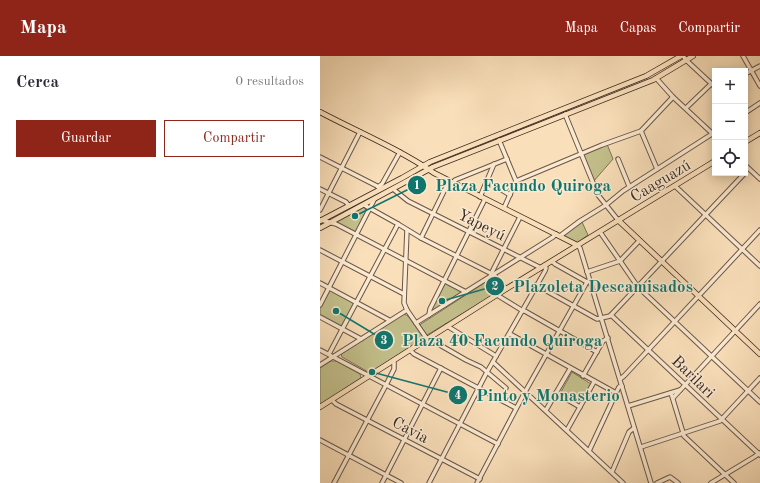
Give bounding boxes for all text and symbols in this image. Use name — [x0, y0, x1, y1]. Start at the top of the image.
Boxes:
text: Mapa — [20, 19, 67, 38]
text: Mapa — [565, 21, 598, 35]
text: Capas — [620, 21, 656, 35]
text: Compartir — [678, 21, 740, 35]
map controls — [712, 68, 748, 176]
button: + — [712, 68, 748, 104]
text: Cerca — [16, 74, 59, 91]
text: 0 resultados — [236, 75, 304, 88]
button: − — [712, 104, 748, 140]
button: Guardar — [16, 120, 156, 157]
button: Compartir — [164, 120, 304, 157]
button: locate — [712, 140, 748, 176]
street label: Caaguazú — [628, 157, 694, 206]
callout: Plaza Facundo Quiroga — [407, 170, 619, 199]
text: Plaza Facundo Quiroga — [435, 178, 611, 195]
text: 1 — [414, 180, 420, 192]
street label: Yapeyú — [455, 207, 508, 245]
callout: Plazoleta Descamisados — [485, 271, 701, 300]
text: Plazoleta Descamisados — [513, 279, 693, 296]
text: 2 — [492, 281, 499, 293]
callout: Plaza 40 Facundo Quiroga — [374, 325, 611, 354]
text: Plaza 40 Facundo Quiroga — [402, 333, 603, 350]
text: 3 — [381, 335, 388, 347]
street label: Barilari — [668, 353, 717, 402]
callout: Pinto y Monasterio — [448, 381, 628, 410]
text: Pinto y Monasterio — [476, 388, 620, 405]
text: 4 — [455, 390, 462, 402]
street label: Cavia — [389, 415, 431, 447]

